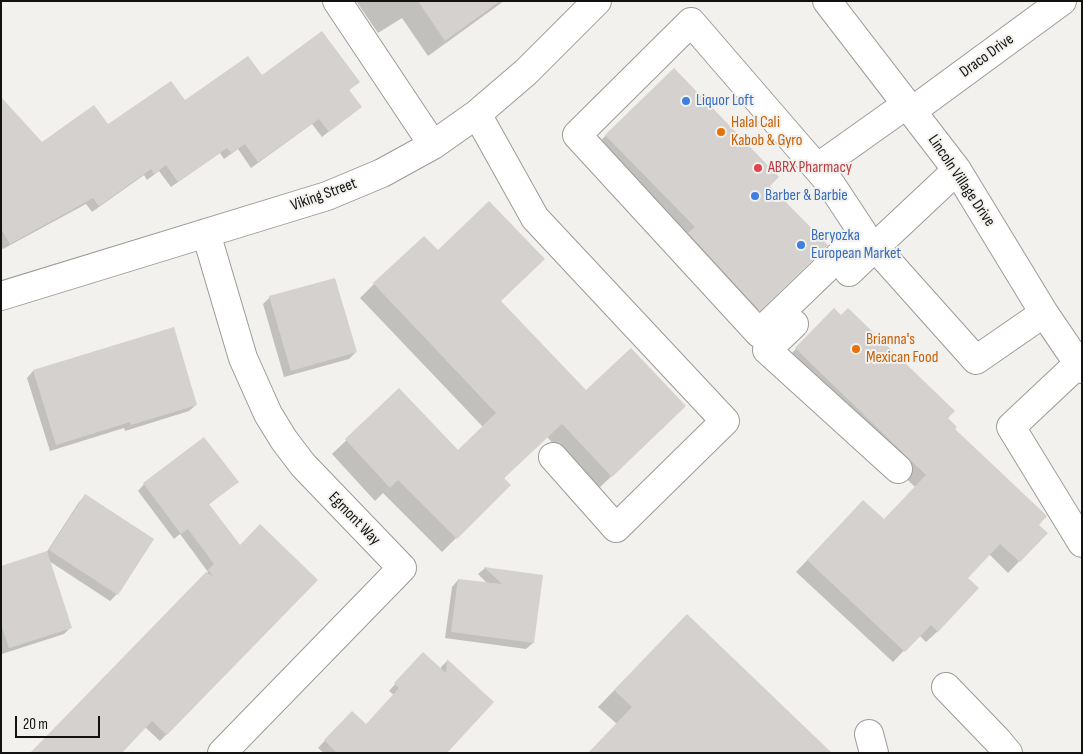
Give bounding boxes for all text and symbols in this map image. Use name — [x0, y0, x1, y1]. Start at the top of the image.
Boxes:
street label: Draco Drive — [956, 30, 1018, 82]
place label: Liquor Loft — [696, 91, 754, 111]
marker: Liquor Loft — [680, 95, 692, 107]
place label: Halal Cali Kabob & Gyro — [731, 113, 802, 151]
marker: Halal Cali Kabob & Gyro — [715, 126, 727, 138]
street label: Lincoln Village Drive — [923, 131, 999, 231]
place label: ABRX Pharmacy — [768, 158, 852, 178]
marker: ABRX Pharmacy — [752, 162, 764, 174]
street label: Viking Street — [288, 174, 360, 216]
place label: Barber & Barbie — [765, 186, 848, 206]
marker: Barber & Barbie — [749, 190, 761, 202]
place label: Beryozka European Market — [811, 226, 901, 264]
marker: Beryozka European Market — [795, 239, 807, 251]
place label: Brianna's Mexican Food — [866, 330, 938, 368]
marker: Brianna's Mexican Food — [850, 343, 862, 355]
street label: Egmont Way — [324, 488, 384, 550]
scale bar — [18, 706, 102, 738]
text: 20 m — [23, 715, 48, 734]

